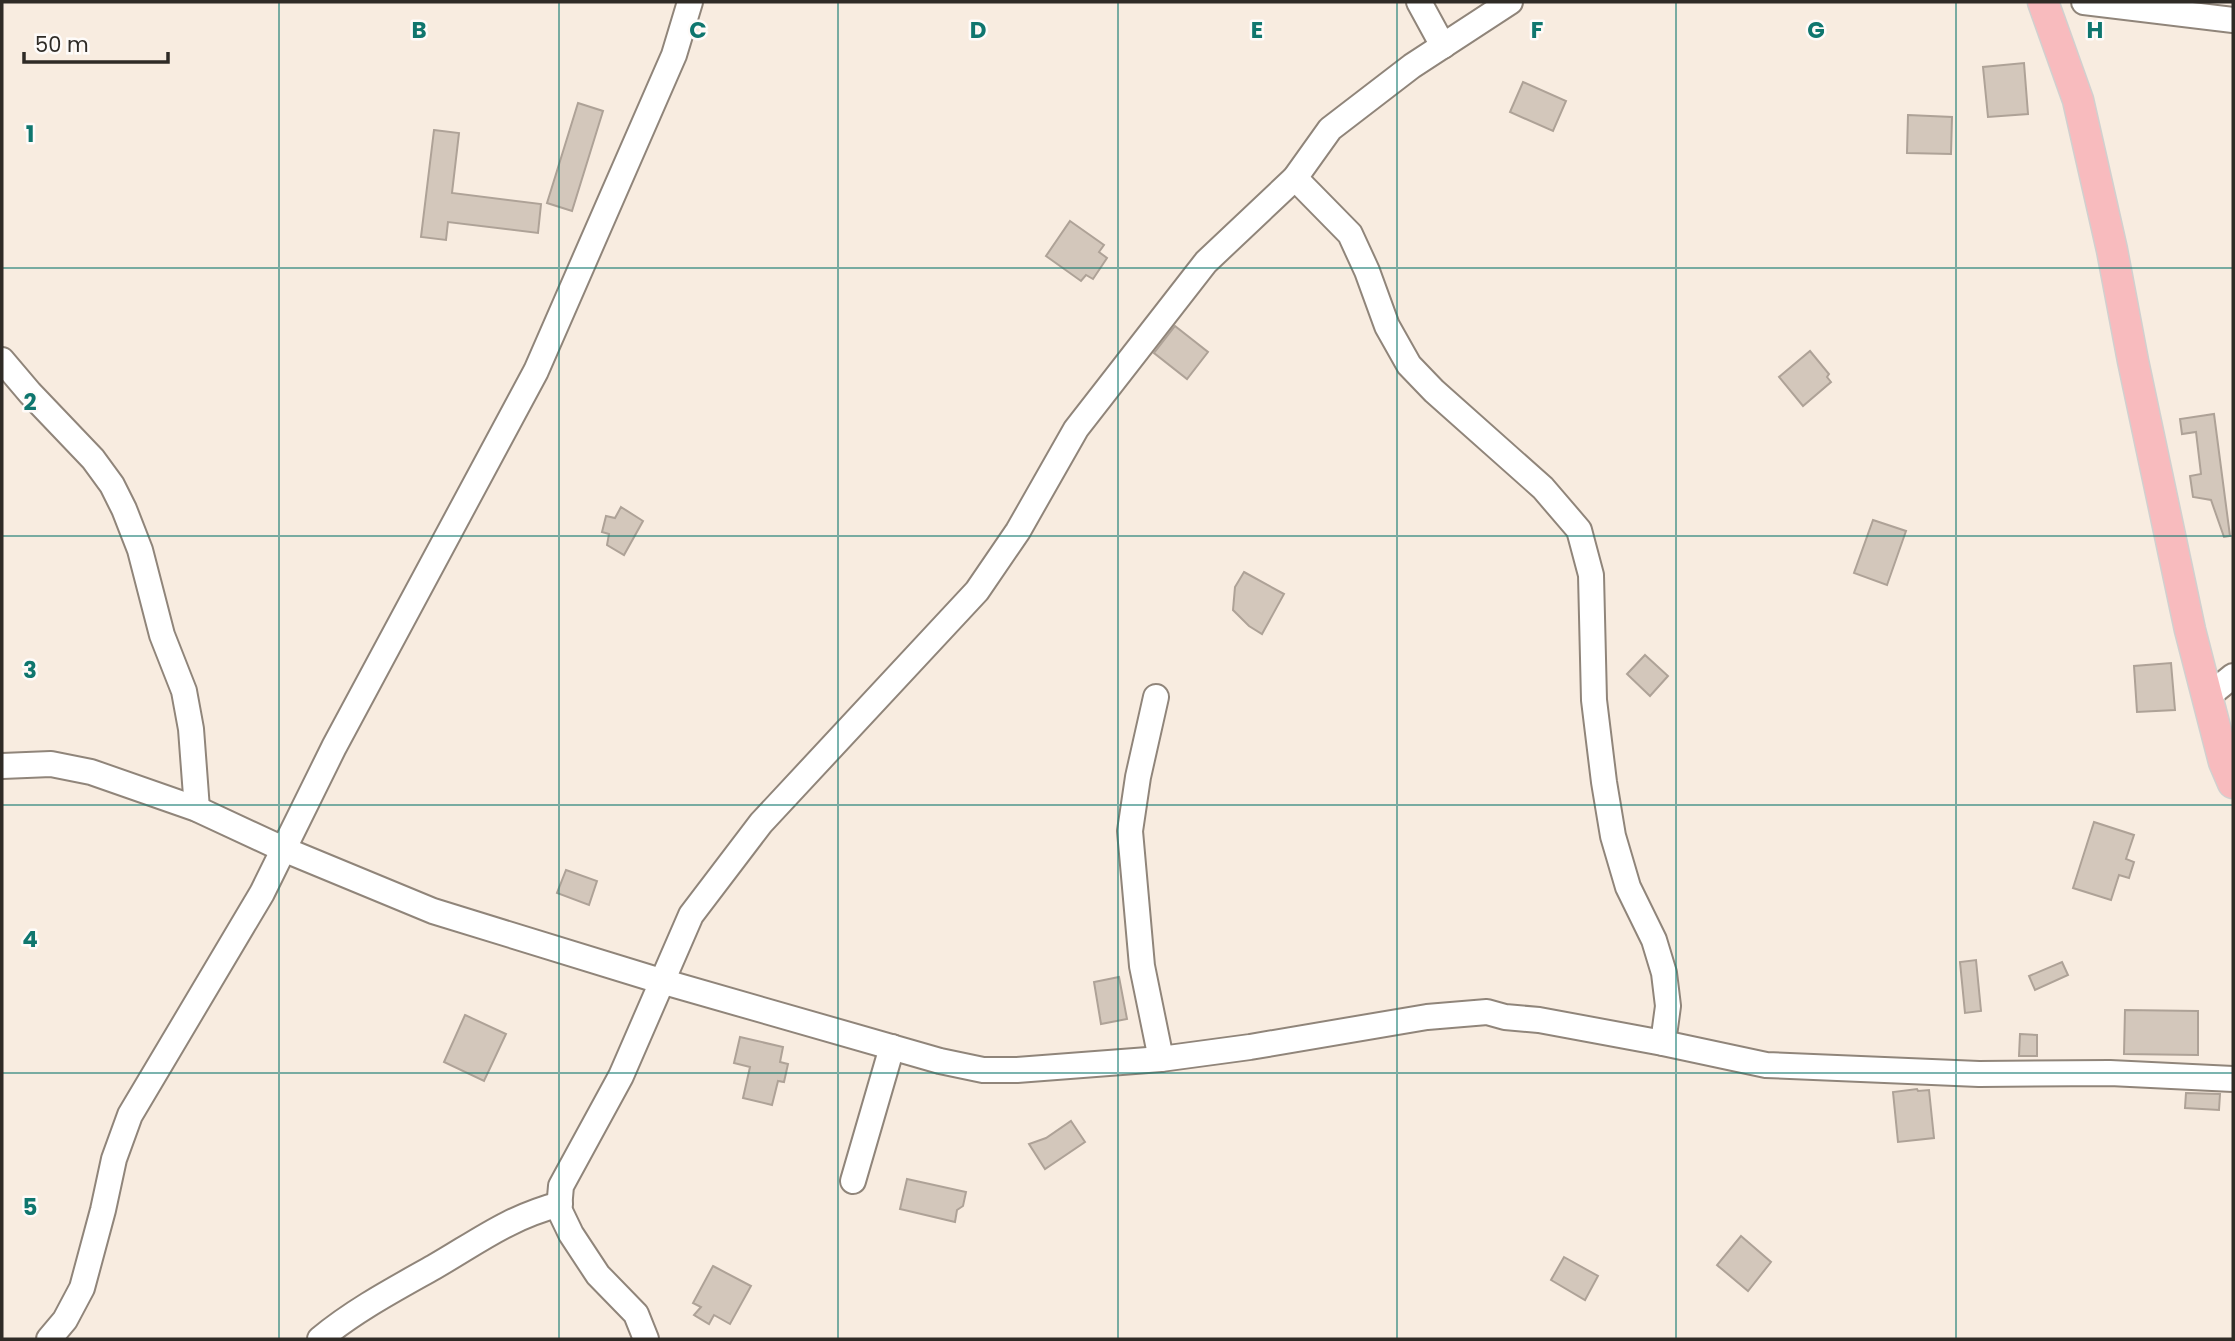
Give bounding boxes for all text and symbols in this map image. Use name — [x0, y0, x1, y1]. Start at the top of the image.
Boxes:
text: B — [411, 14, 427, 46]
text: C — [689, 14, 707, 46]
text: D — [970, 14, 986, 46]
text: E — [1251, 14, 1263, 46]
text: F — [1531, 14, 1543, 46]
text: G — [1807, 14, 1825, 46]
text: H — [2087, 14, 2103, 46]
scale bar — [24, 21, 168, 65]
text: 50 m — [35, 30, 89, 59]
text: 1 — [26, 118, 34, 150]
text: 2 — [23, 386, 37, 418]
text: 3 — [23, 654, 37, 686]
text: 4 — [22, 923, 38, 955]
text: 5 — [23, 1191, 37, 1223]

